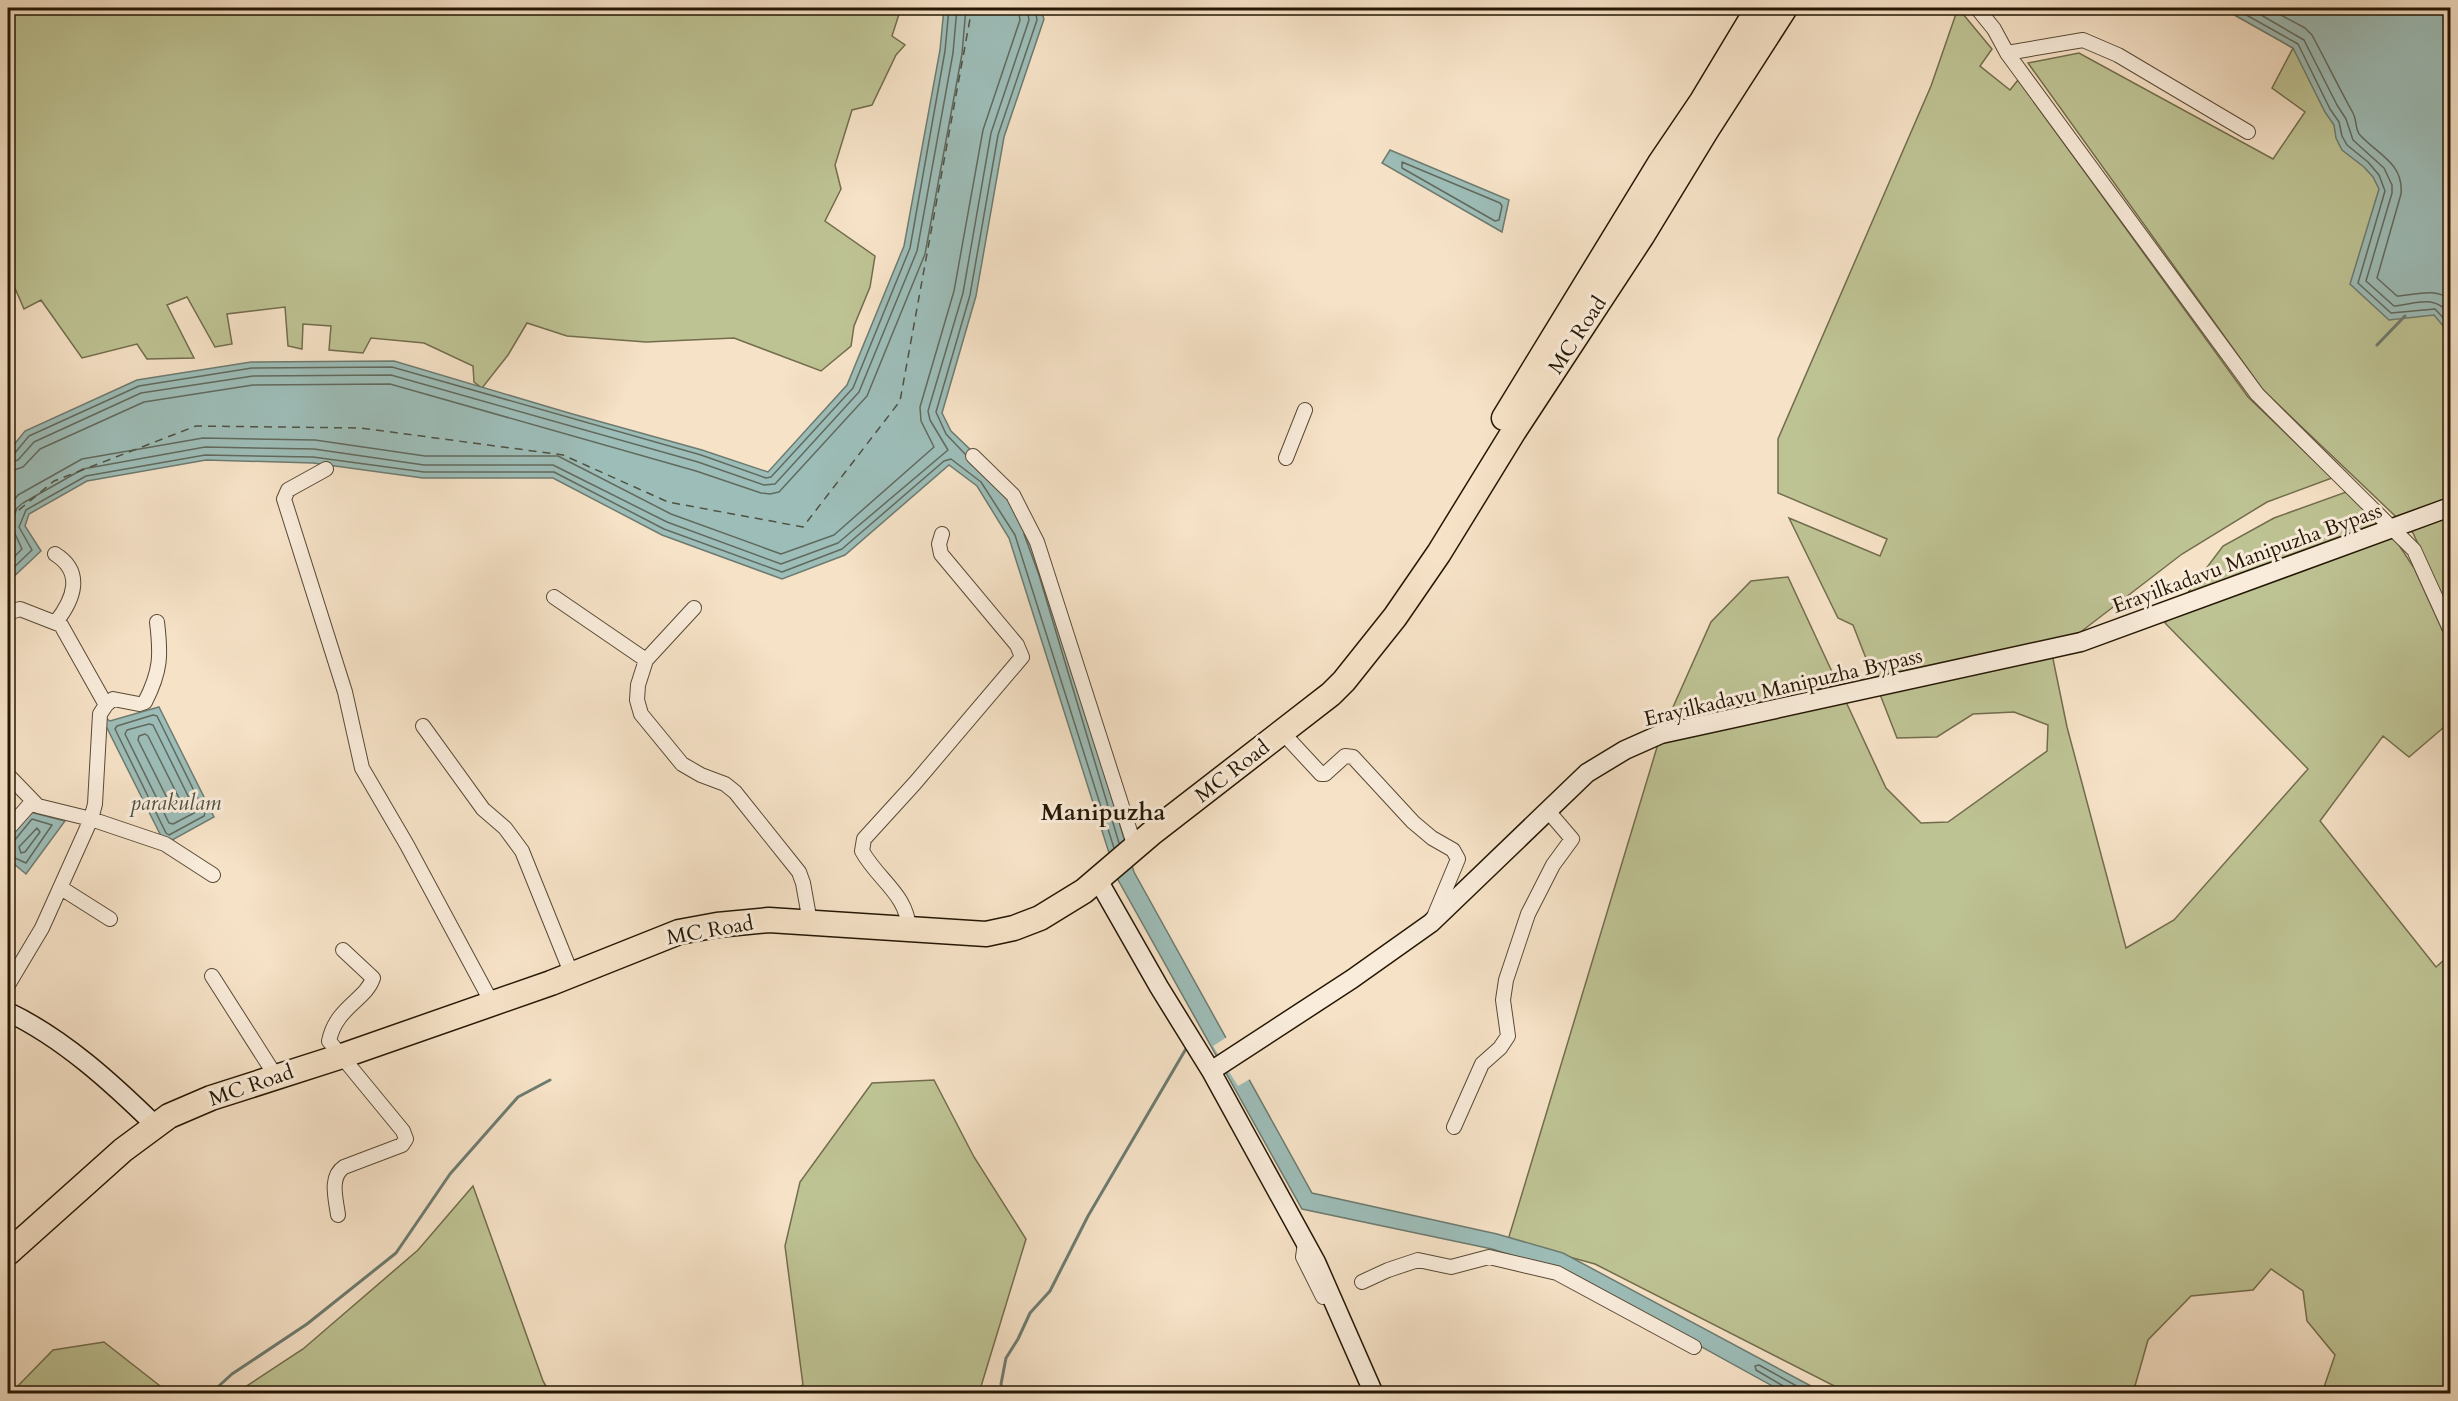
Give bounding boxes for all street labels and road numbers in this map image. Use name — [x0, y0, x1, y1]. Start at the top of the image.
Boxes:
street label: MC Road — [1541, 291, 1613, 380]
street label: Erayilkadavu Manipuzha Bypass — [2108, 496, 2386, 621]
street label: Erayilkadavu Manipuzha Bypass — [1641, 641, 1925, 734]
street label: MC Road — [1189, 733, 1276, 810]
street label: MC Road — [664, 909, 756, 952]
street label: MC Road — [205, 1057, 297, 1113]

